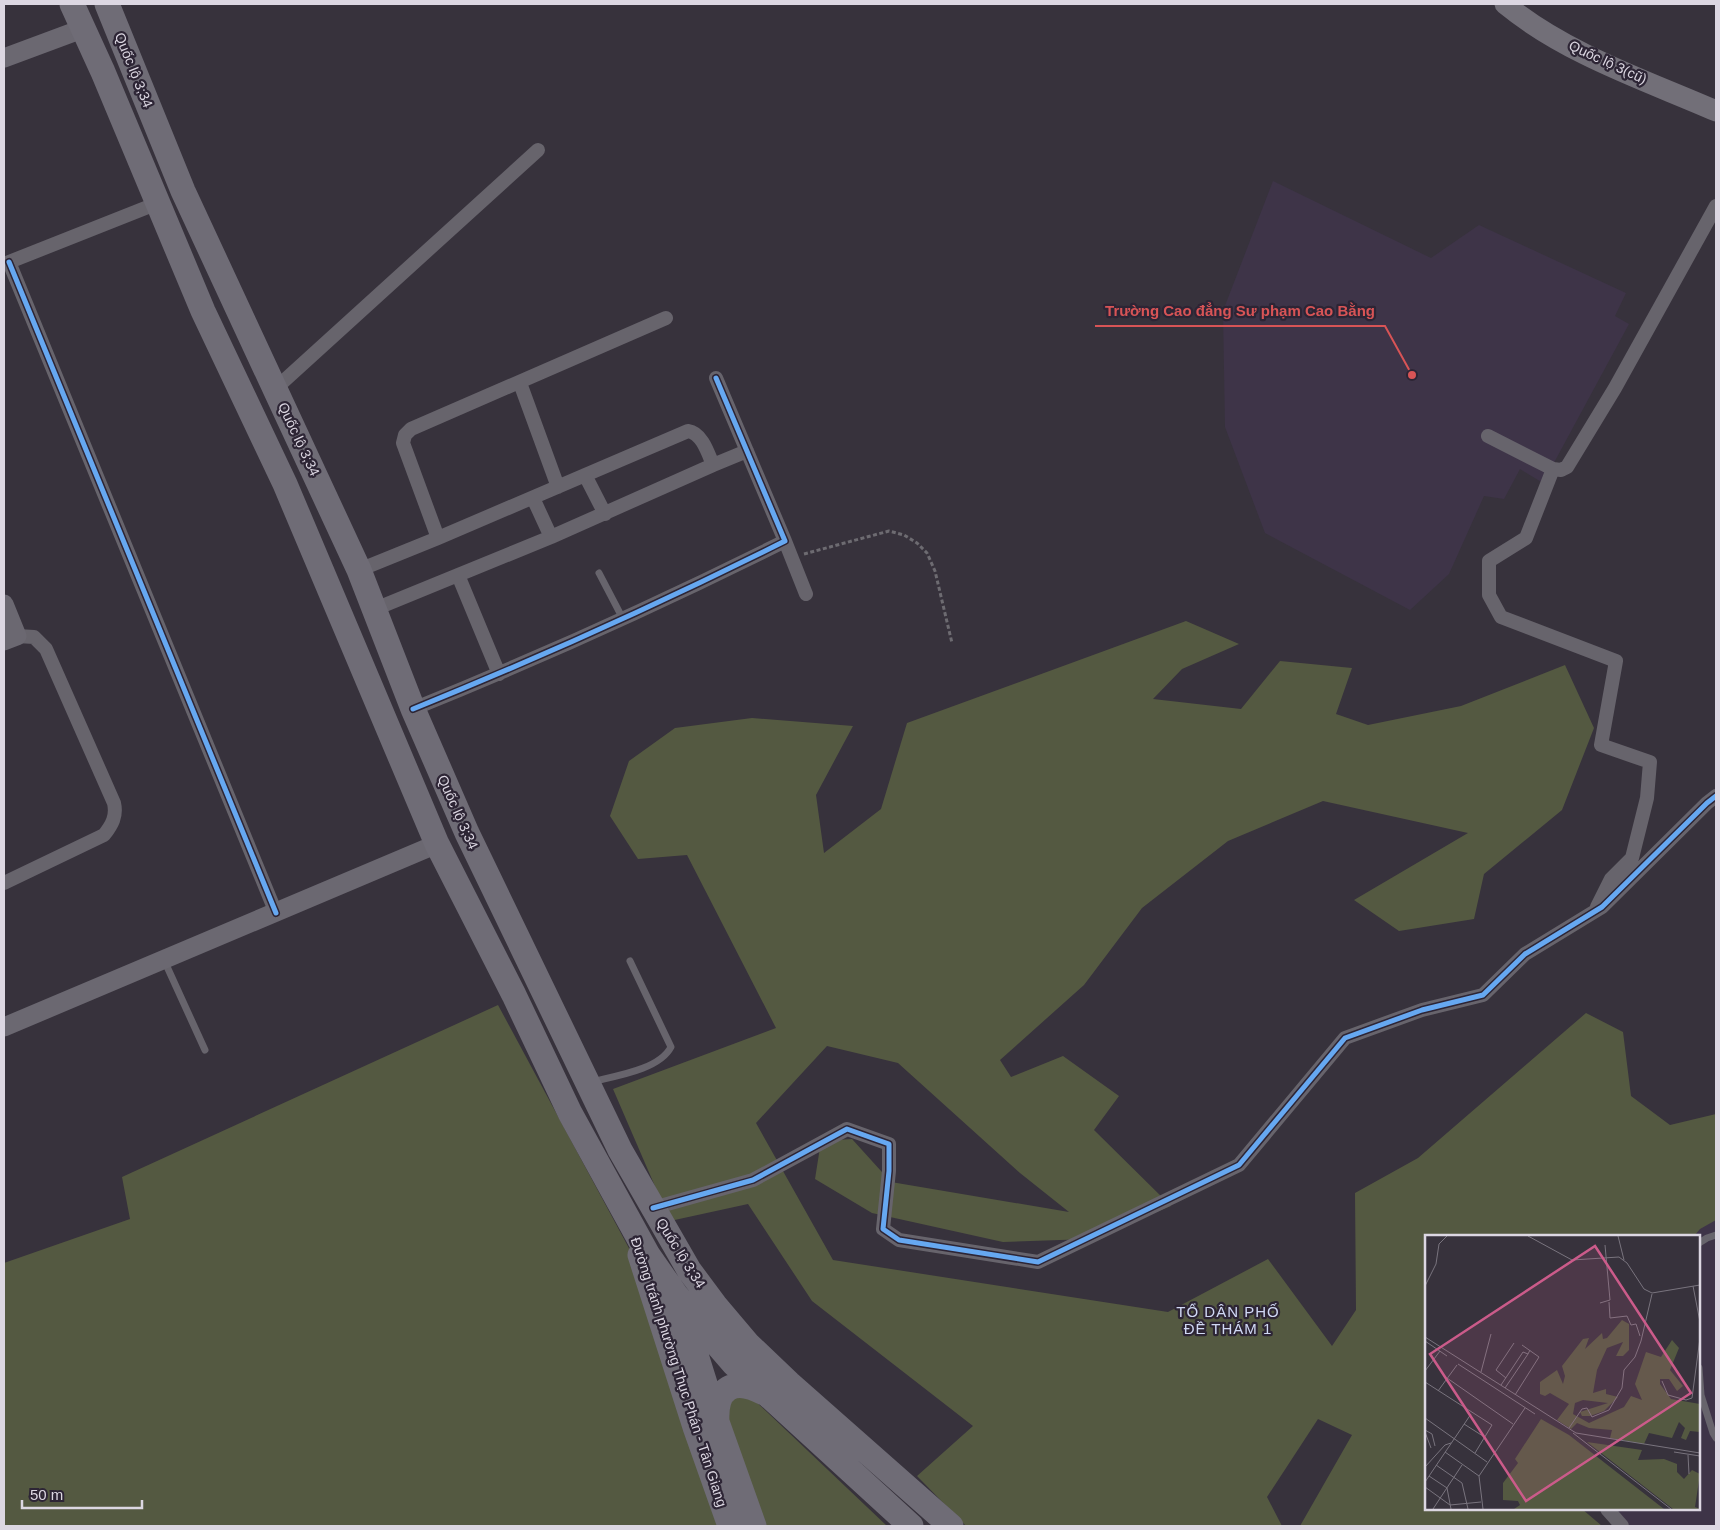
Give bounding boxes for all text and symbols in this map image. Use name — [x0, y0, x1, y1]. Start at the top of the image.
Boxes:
street label: Quốc lộ 3;34 — [112, 30, 156, 110]
street label: Quốc lộ 3(cũ) — [1567, 37, 1649, 87]
callout: Trường Cao đẳng Sư phạm Cao Bằng — [1095, 296, 1385, 326]
text: Trường Cao đẳng Sư phạm Cao Bằng — [1105, 302, 1375, 319]
street label: Quốc lộ 3;34 — [275, 400, 323, 479]
street label: Quốc lộ 3;34 — [435, 772, 482, 852]
street label: Quốc lộ 3;34 — [653, 1215, 709, 1291]
street label: Đường tránh phường Thục Phán - Tân Giang — [628, 1235, 730, 1509]
inset map — [1425, 1235, 1700, 1510]
district label: TỔ DÂN PHỐ ĐỀ THÁM 1 — [1176, 1303, 1280, 1337]
scale bar — [22, 1478, 142, 1510]
text: 50 m — [30, 1486, 63, 1503]

